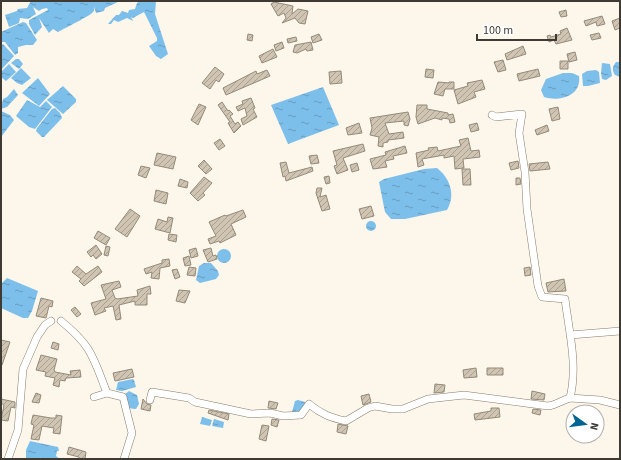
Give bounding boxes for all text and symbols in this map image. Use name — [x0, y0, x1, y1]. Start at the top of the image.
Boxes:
scale bar — [477, 16, 556, 42]
text: 100 m — [483, 22, 513, 39]
north arrow — [565, 404, 605, 444]
text: N — [586, 421, 602, 432]

